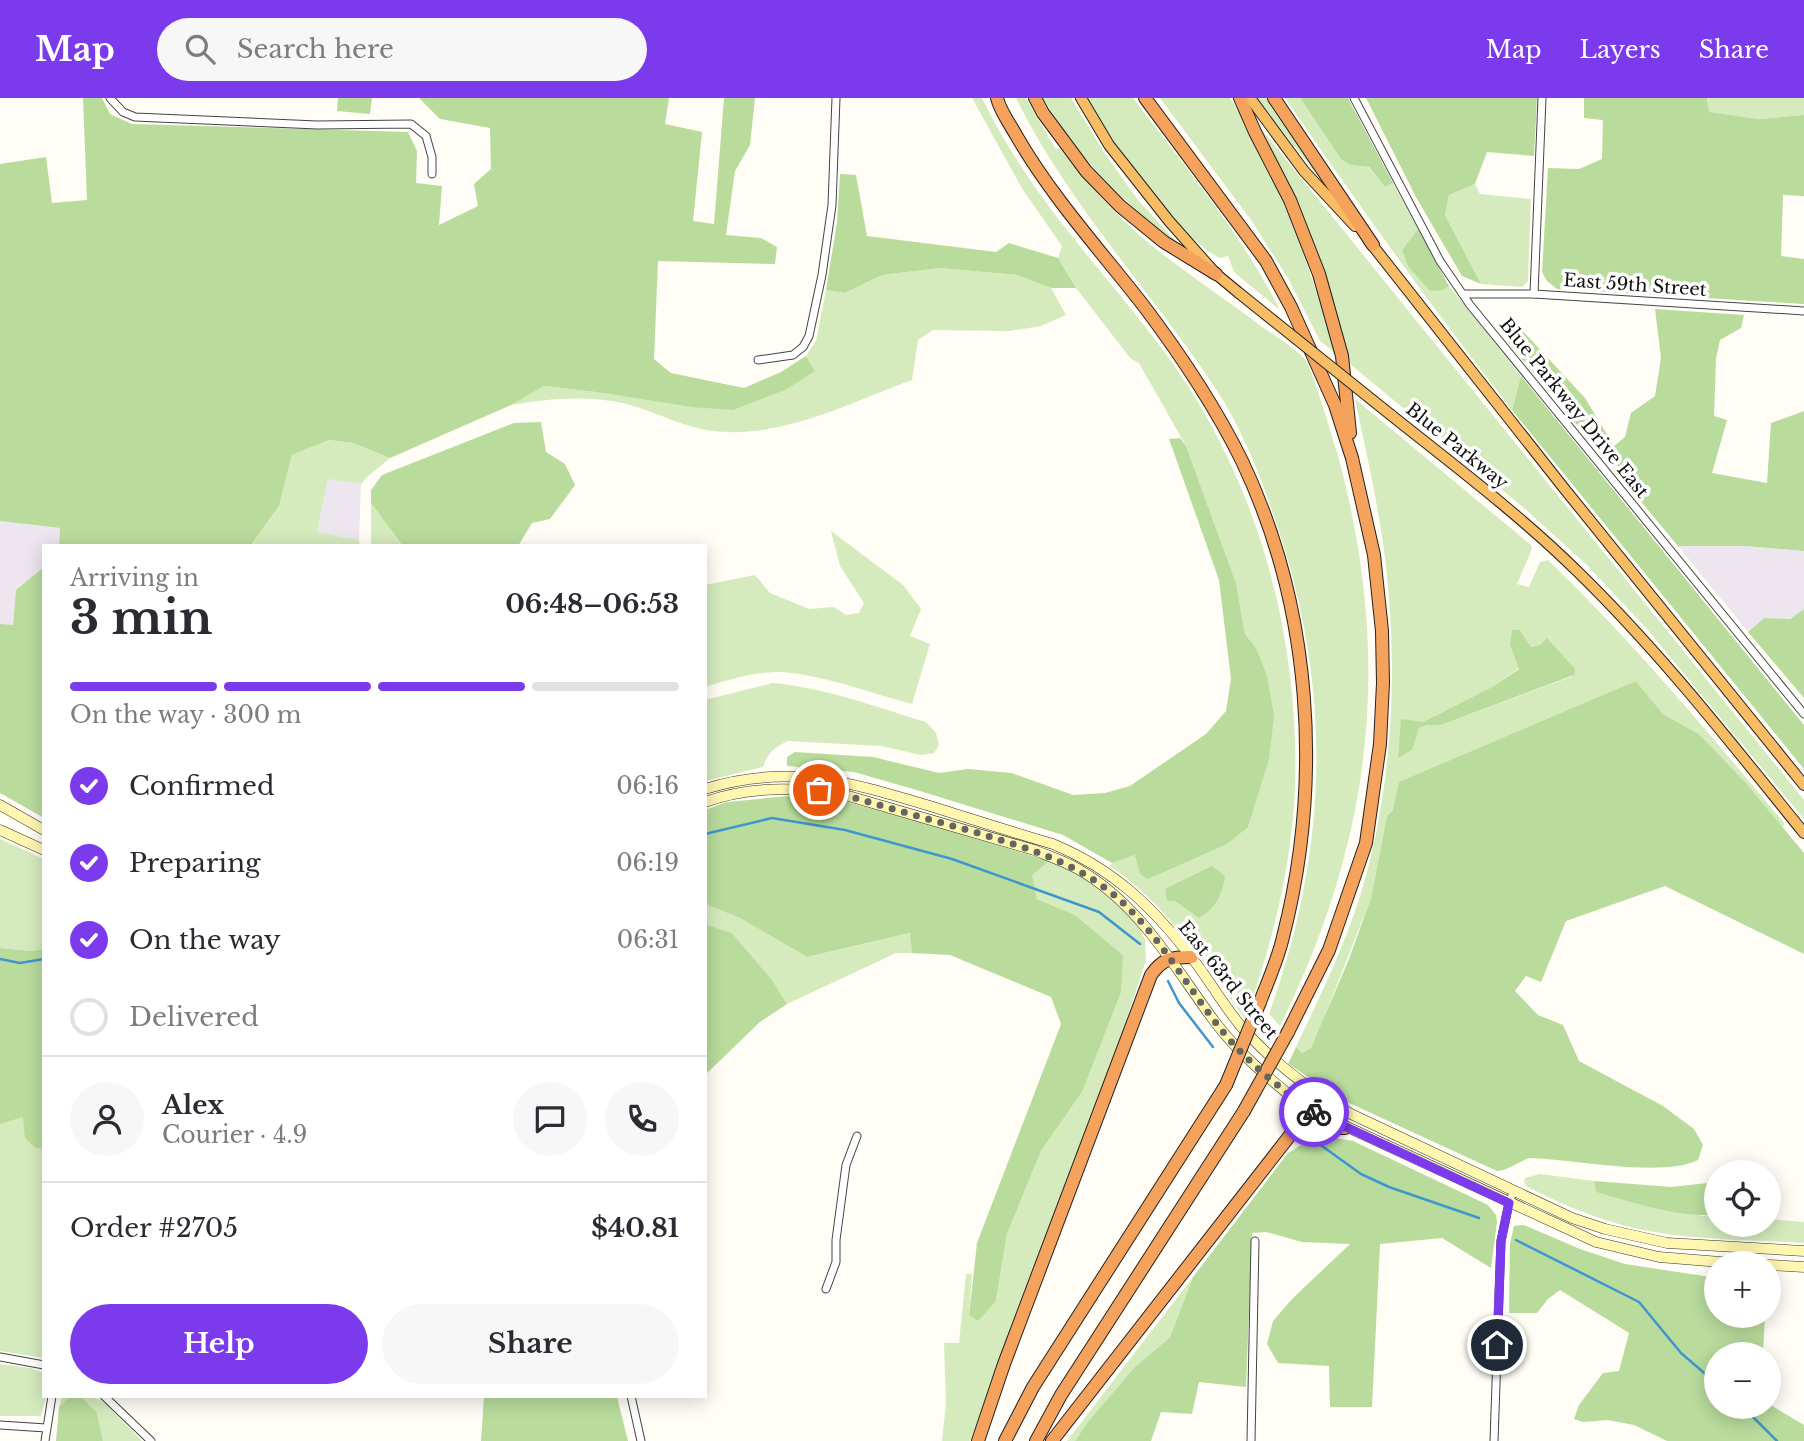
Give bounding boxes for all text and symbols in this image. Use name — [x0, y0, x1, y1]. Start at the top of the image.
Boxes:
search box — [157, 18, 647, 81]
text: Map — [35, 29, 115, 70]
icon: search — [181, 30, 219, 68]
text: Search here — [237, 33, 394, 65]
text: Map — [1486, 35, 1542, 64]
text: Layers — [1580, 35, 1661, 64]
text: Share — [1699, 35, 1769, 64]
street label: East 59th Street — [1563, 269, 1708, 301]
street label: Blue Parkway Drive East — [1495, 314, 1653, 502]
street label: Blue Parkway — [1401, 398, 1513, 494]
text: Arriving in — [70, 564, 199, 592]
text: 06:48–06:53 — [505, 588, 679, 620]
text: 3 min — [70, 589, 212, 646]
text: On the way · 300 m — [70, 701, 302, 729]
pin — [789, 760, 849, 820]
icon: check — [70, 767, 108, 805]
text: Confirmed — [129, 770, 274, 802]
icon: bag — [800, 771, 838, 809]
text: 06:16 — [616, 772, 679, 800]
icon: check — [70, 844, 108, 882]
text: Preparing — [129, 847, 261, 879]
text: 06:19 — [616, 849, 679, 877]
street label: East 63rd Street — [1174, 916, 1283, 1044]
icon: check — [70, 921, 108, 959]
text: On the way — [129, 924, 281, 956]
text: 06:31 — [617, 926, 679, 954]
text: Delivered — [129, 1001, 259, 1033]
courier — [1279, 1077, 1349, 1147]
button: person — [70, 1082, 144, 1156]
button: chat — [513, 1082, 587, 1156]
button: phone — [605, 1082, 679, 1156]
text: Alex — [162, 1089, 224, 1121]
icon: bike — [1295, 1093, 1333, 1131]
text: Courier · 4.9 — [162, 1121, 307, 1149]
map controls — [1704, 1160, 1781, 1419]
button: locate — [1704, 1160, 1781, 1237]
text: Order #2705 — [70, 1212, 238, 1244]
text: $40.81 — [591, 1212, 679, 1244]
button: + — [1704, 1251, 1781, 1328]
button: Help — [70, 1304, 368, 1384]
button: Share — [382, 1304, 679, 1384]
pin — [1467, 1315, 1527, 1375]
icon: home — [1478, 1326, 1516, 1364]
button: − — [1704, 1342, 1781, 1419]

